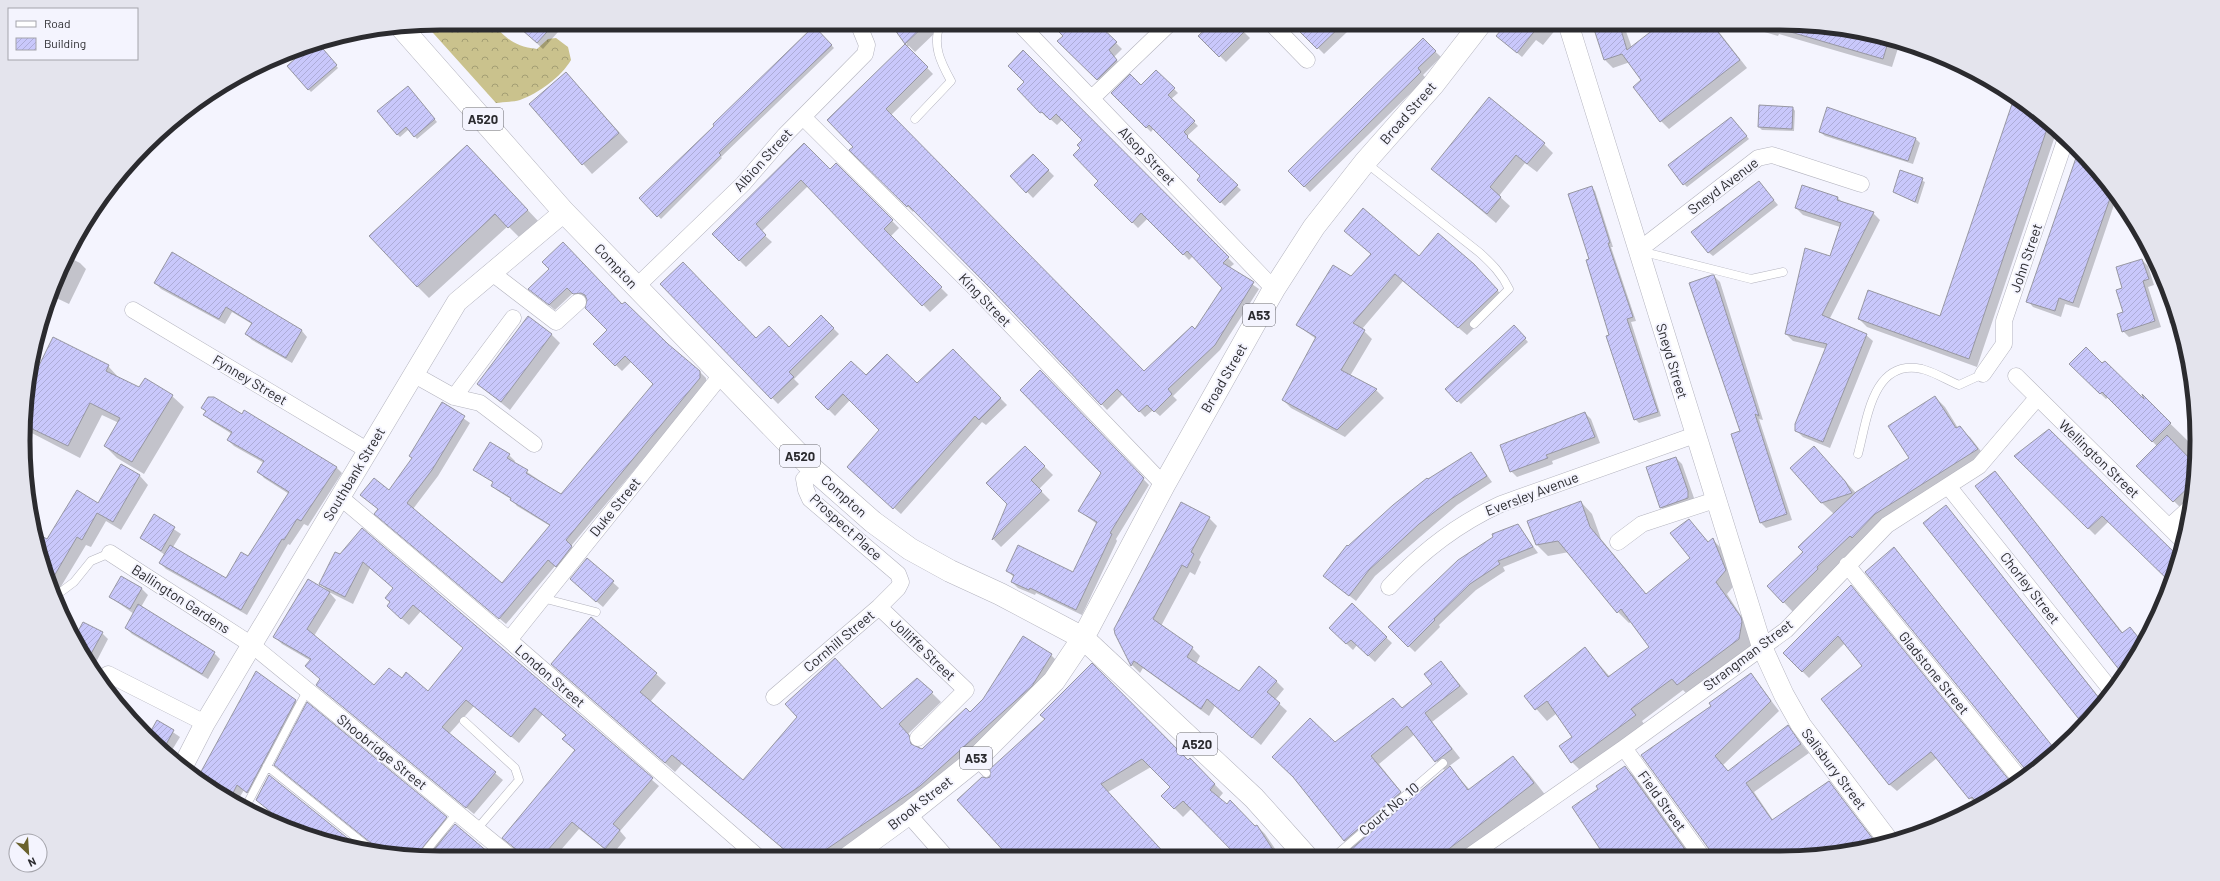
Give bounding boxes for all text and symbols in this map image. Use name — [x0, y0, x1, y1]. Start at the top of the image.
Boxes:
legend — [8, 8, 138, 60]
text: Road — [44, 16, 71, 30]
text: Building — [44, 36, 86, 50]
street label: Broad Street — [1376, 78, 1439, 147]
road number: A520 — [463, 108, 503, 130]
street label: Alsop Street — [1115, 123, 1179, 188]
street label: Albion Street — [730, 125, 795, 195]
street label: Sneyd Avenue — [1684, 154, 1761, 218]
street label: John Street — [2006, 221, 2045, 295]
street label: Compton — [591, 240, 642, 292]
street label: King Street — [956, 269, 1015, 330]
road number: A53 — [1243, 304, 1275, 326]
street label: Sneyd Street — [1653, 321, 1692, 401]
street label: Broad Street — [1197, 340, 1250, 415]
street label: Fynney Street — [210, 351, 290, 408]
street label: Wellington Street — [2056, 416, 2143, 501]
street label: Southbank Street — [319, 424, 388, 524]
road number: A520 — [780, 445, 820, 467]
street label: Eversley Avenue — [1483, 468, 1581, 519]
street label: Compton — [818, 471, 871, 521]
street label: Duke Street — [586, 474, 644, 540]
street label: Prospect Place — [807, 490, 886, 563]
street label: Chorley Street — [1997, 548, 2064, 627]
street label: Ballington Gardens — [129, 560, 234, 637]
street label: Cornhill Street — [800, 606, 878, 675]
street label: Jolliffe Street — [887, 614, 959, 684]
street label: Strangman Street — [1700, 615, 1796, 694]
street label: Gladstone Street — [1896, 628, 1973, 718]
street label: London Street — [512, 641, 589, 711]
street label: Shoobridge Street — [334, 710, 431, 793]
street label: Salisbury Street — [1798, 725, 1870, 813]
road number: A520 — [1177, 733, 1217, 755]
road number: A53 — [960, 747, 992, 769]
street label: Field Street — [1635, 767, 1690, 834]
street label: Brook Street — [884, 772, 955, 833]
street label: Court No. 10 — [1355, 779, 1422, 839]
north arrow — [8, 833, 48, 873]
text: N — [26, 855, 39, 870]

